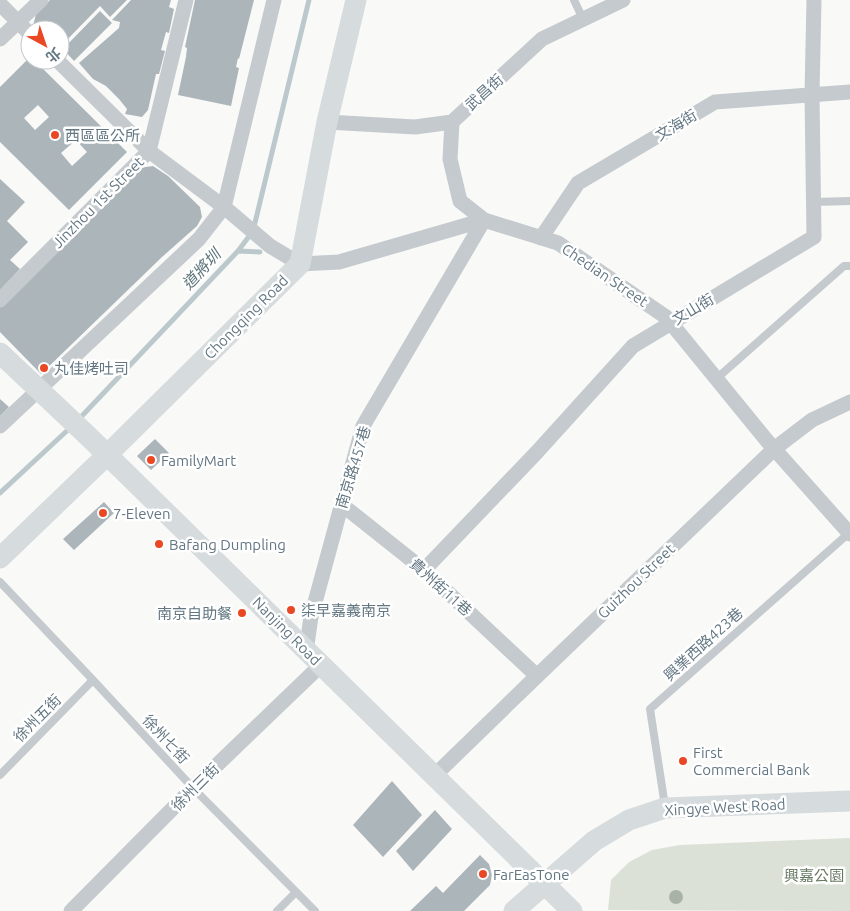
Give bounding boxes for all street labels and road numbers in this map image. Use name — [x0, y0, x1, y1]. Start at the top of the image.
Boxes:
street label: 武昌街 — [462, 71, 506, 113]
street label: 文海街 — [652, 106, 700, 144]
street label: Jinzhou 1st Street — [49, 153, 147, 251]
street label: Chedian Street — [559, 240, 651, 310]
street label: Chongqing Road — [201, 272, 291, 362]
street label: 文山街 — [669, 290, 717, 328]
street label: 南京路457巷 — [332, 424, 374, 510]
street label: Guizhou Street — [594, 540, 678, 622]
street label: 貴州街11巷 — [407, 555, 475, 619]
street label: Nanjing Road — [249, 593, 325, 669]
street label: 興業西路423巷 — [660, 604, 746, 684]
street label: 徐州五街 — [10, 691, 64, 745]
street label: 徐州七街 — [139, 711, 193, 767]
street label: 徐州三街 — [168, 760, 222, 814]
street label: Xingye West Road — [664, 795, 786, 819]

